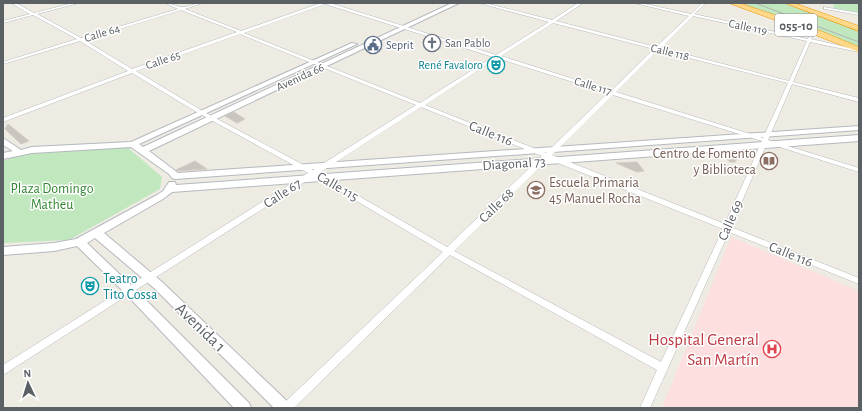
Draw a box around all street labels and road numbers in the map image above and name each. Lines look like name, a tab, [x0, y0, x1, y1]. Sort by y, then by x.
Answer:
road number: 055-10	[775, 14, 817, 36]
street label: Calle 119	[728, 17, 769, 37]
street label: Calle 64	[83, 22, 121, 44]
street label: Calle 118	[650, 41, 691, 63]
street label: Calle 65	[144, 48, 182, 72]
street label: Avenida 66	[274, 61, 326, 93]
street label: Calle 117	[573, 75, 613, 97]
street label: Calle 116	[467, 119, 514, 149]
street label: Diagonal 73	[482, 155, 546, 173]
street label: Calle 115	[315, 170, 361, 204]
street label: Calle 67	[261, 176, 304, 211]
street label: Calle 68	[476, 186, 517, 226]
street label: Calle 69	[716, 198, 746, 243]
street label: Calle 116	[767, 240, 814, 270]
street label: Avenida 1	[172, 300, 229, 355]

